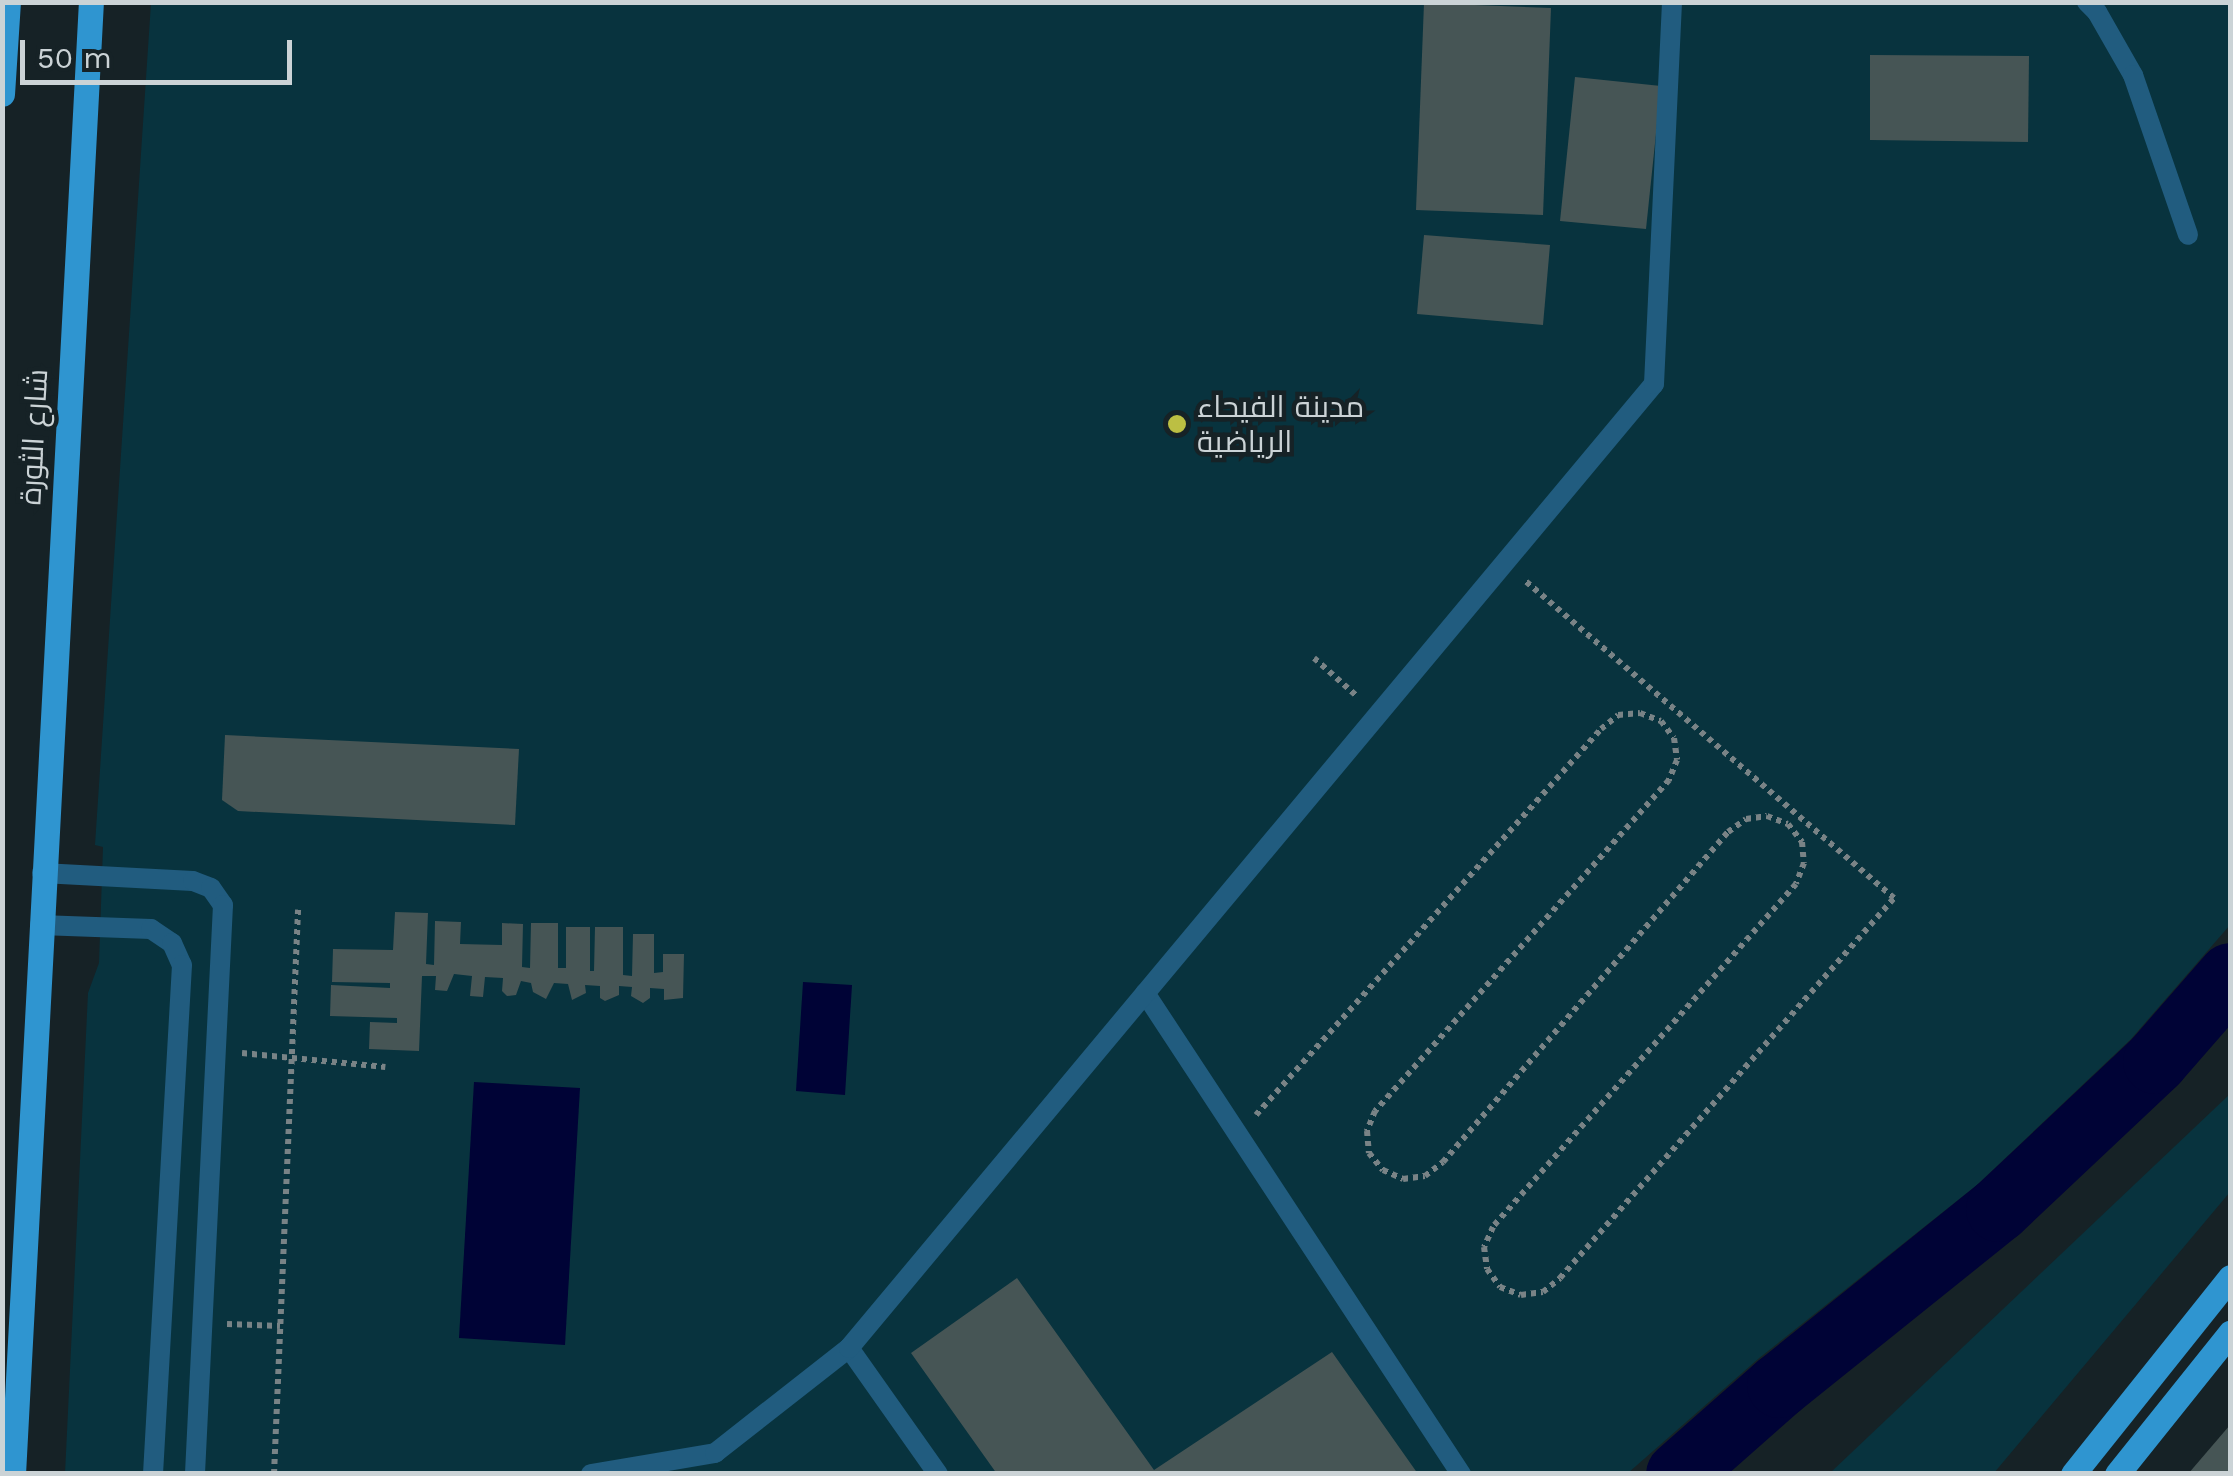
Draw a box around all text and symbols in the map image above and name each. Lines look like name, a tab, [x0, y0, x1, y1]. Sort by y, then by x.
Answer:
scale bar	[25, 20, 298, 82]
text: 50 m	[37, 40, 112, 75]
street label: شارع الثورة	[12, 368, 56, 506]
place label: مدينة الفيحاء الرياضية	[1197, 389, 1364, 460]
marker: مدينة الفيحاء الرياضية	[1166, 413, 1188, 435]

